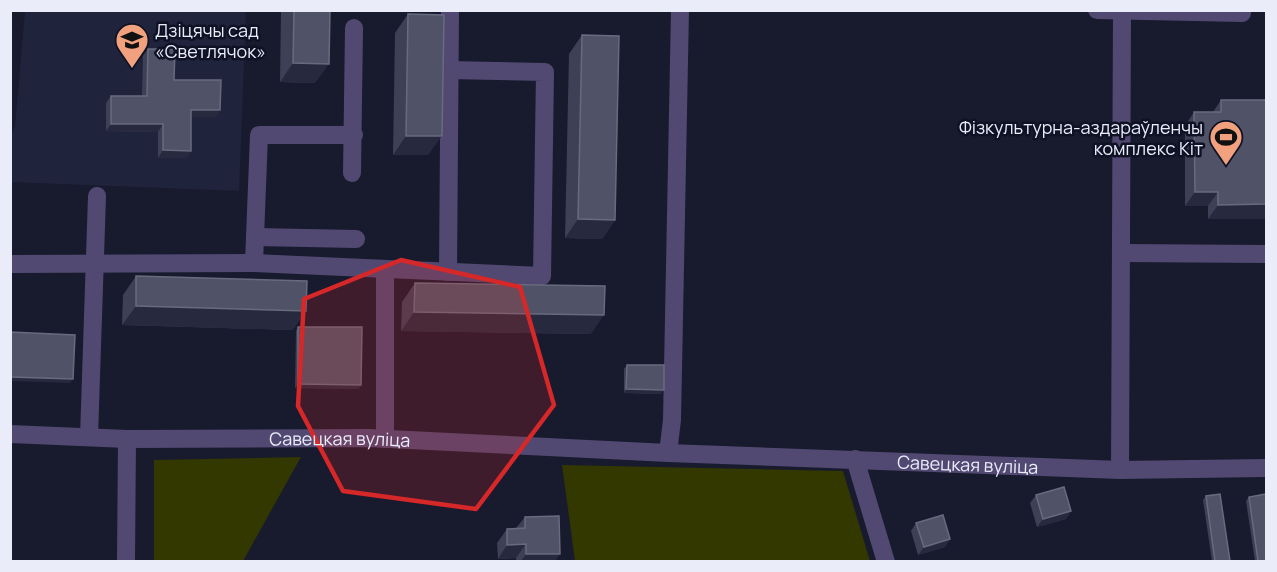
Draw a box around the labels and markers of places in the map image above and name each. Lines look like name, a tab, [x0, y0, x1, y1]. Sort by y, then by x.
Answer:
place label: Дзіцячы сад «Светлячок»	[155, 18, 266, 63]
school or university icon: Дзіцячы сад «Светлячок»	[114, 22, 150, 69]
place label: Фізкультурна-аздараўленчы комплекс Кіт	[959, 115, 1203, 160]
sports icon: Фізкультурна-аздараўленчы комплекс Кіт	[1208, 119, 1244, 166]

